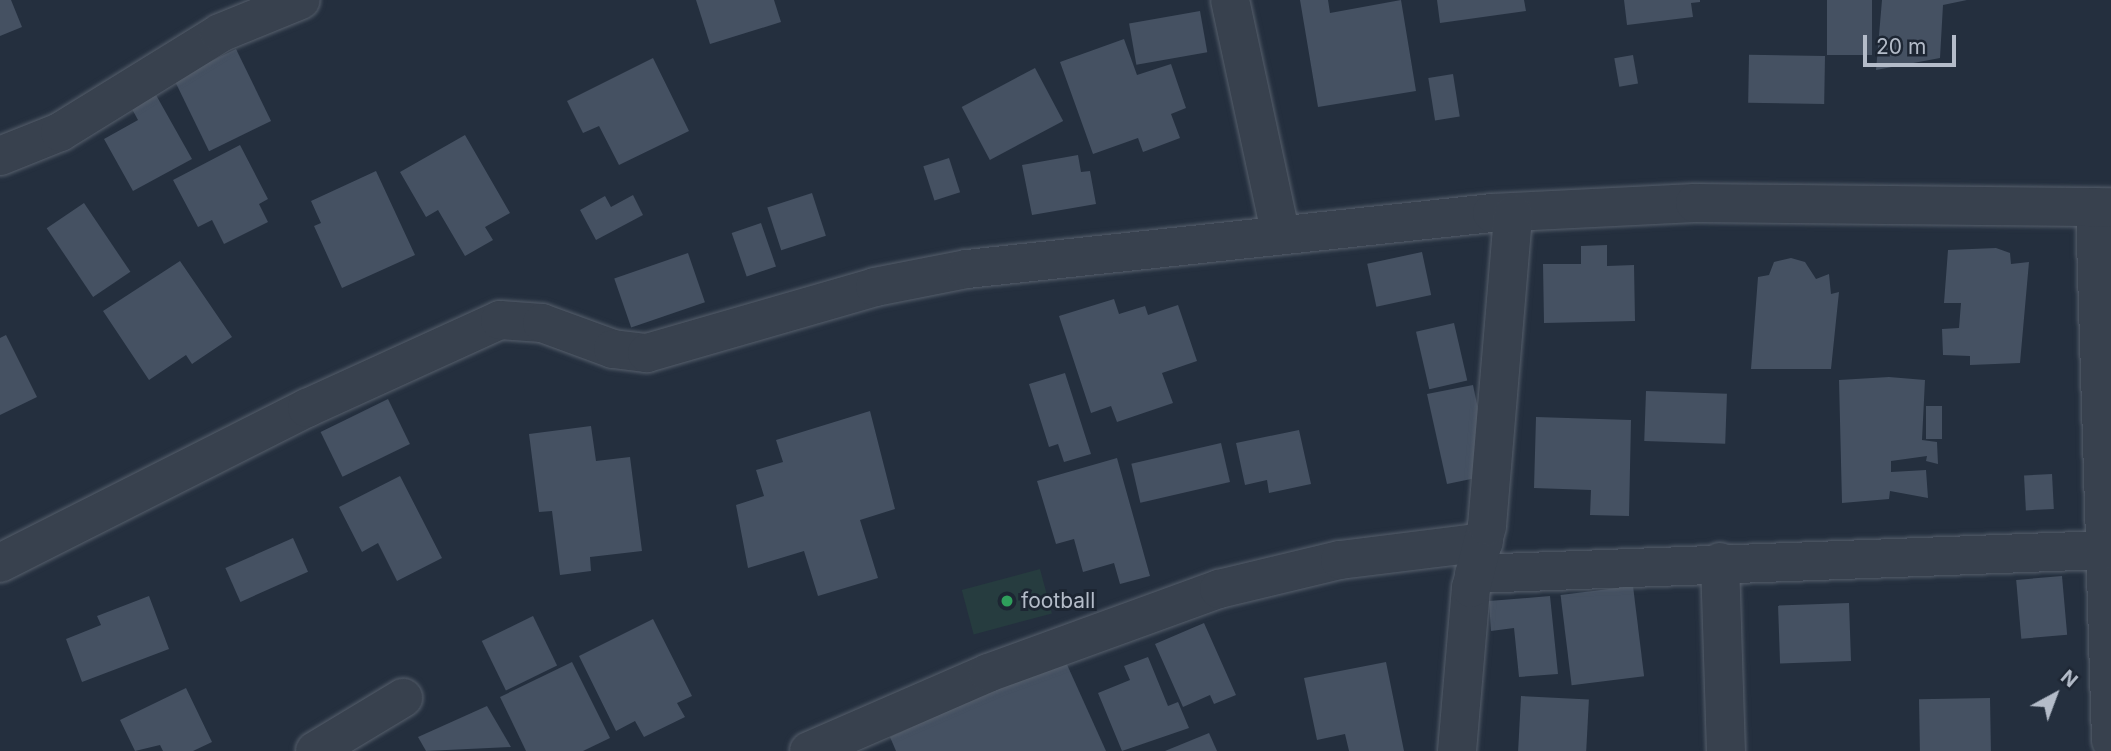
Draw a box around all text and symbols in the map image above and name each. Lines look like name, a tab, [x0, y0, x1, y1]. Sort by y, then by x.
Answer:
scale bar	[1866, 21, 1959, 65]
text: 20 m	[1876, 34, 1926, 59]
place label: football	[1021, 588, 1095, 614]
marker: football	[999, 593, 1015, 609]
north arrow	[2020, 660, 2090, 730]
text: N	[2056, 665, 2082, 692]

